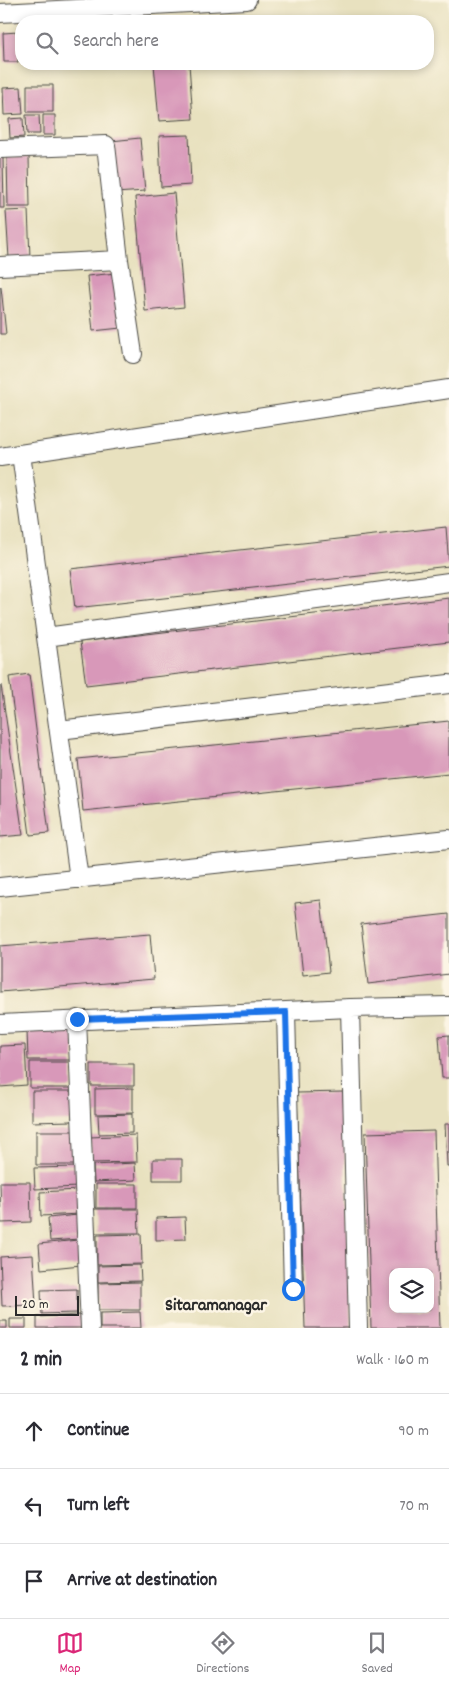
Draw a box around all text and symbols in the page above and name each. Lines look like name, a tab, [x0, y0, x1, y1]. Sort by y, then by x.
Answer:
search box	[15, 15, 434, 70]
icon: search	[33, 29, 61, 57]
text: Search here	[73, 29, 159, 56]
route end	[66, 1008, 89, 1031]
map controls	[389, 1268, 434, 1313]
button: layers	[389, 1268, 434, 1313]
route start	[282, 1278, 305, 1301]
scale bar	[15, 1293, 79, 1316]
district label: Sitaramanagar	[165, 1294, 267, 1319]
text: 20 m	[22, 1295, 49, 1315]
text: 2 min	[20, 1346, 62, 1376]
text: Walk · 160 m	[356, 1349, 429, 1372]
icon: ahead	[20, 1417, 48, 1445]
text: Continue	[67, 1418, 129, 1445]
text: 90 m	[398, 1420, 429, 1443]
icon: left	[20, 1492, 48, 1520]
text: Turn left	[67, 1493, 130, 1520]
text: 70 m	[399, 1495, 429, 1518]
icon: arrive	[20, 1567, 48, 1595]
text: Arrive at destination	[67, 1568, 217, 1595]
tab: Map	[56, 1629, 84, 1679]
tab: Directions	[196, 1629, 249, 1679]
tab: Saved	[362, 1629, 393, 1679]

